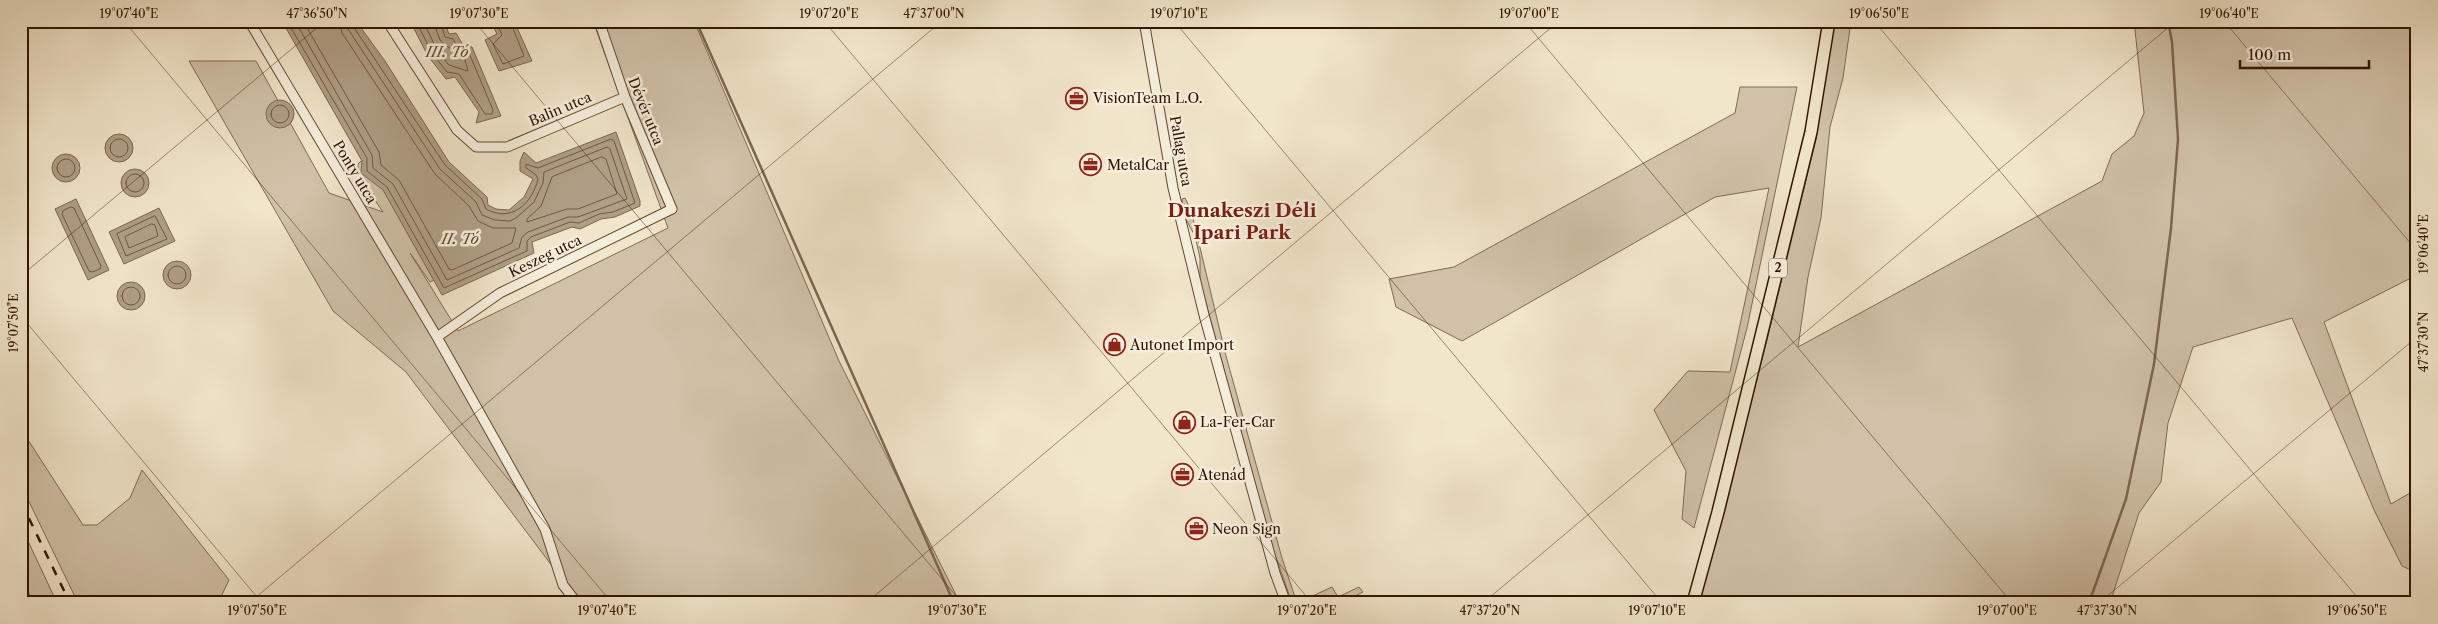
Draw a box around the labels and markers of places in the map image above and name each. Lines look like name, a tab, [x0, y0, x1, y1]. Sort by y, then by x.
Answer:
office icon: VisionTeam L.O.	[1065, 86, 1089, 110]
place label: VisionTeam L.O.	[1092, 89, 1202, 107]
office icon: MetalCar	[1079, 153, 1103, 177]
place label: MetalCar	[1107, 156, 1169, 174]
shop icon: Autonet Import	[1102, 333, 1126, 357]
place label: Autonet Import	[1129, 336, 1234, 354]
shop icon: La-Fer-Car	[1172, 410, 1196, 434]
place label: La-Fer-Car	[1200, 413, 1275, 431]
office icon: Atenád	[1170, 463, 1194, 487]
place label: Atenád	[1197, 466, 1246, 484]
office icon: Neon Sign	[1184, 517, 1208, 541]
place label: Neon Sign	[1212, 520, 1281, 538]

